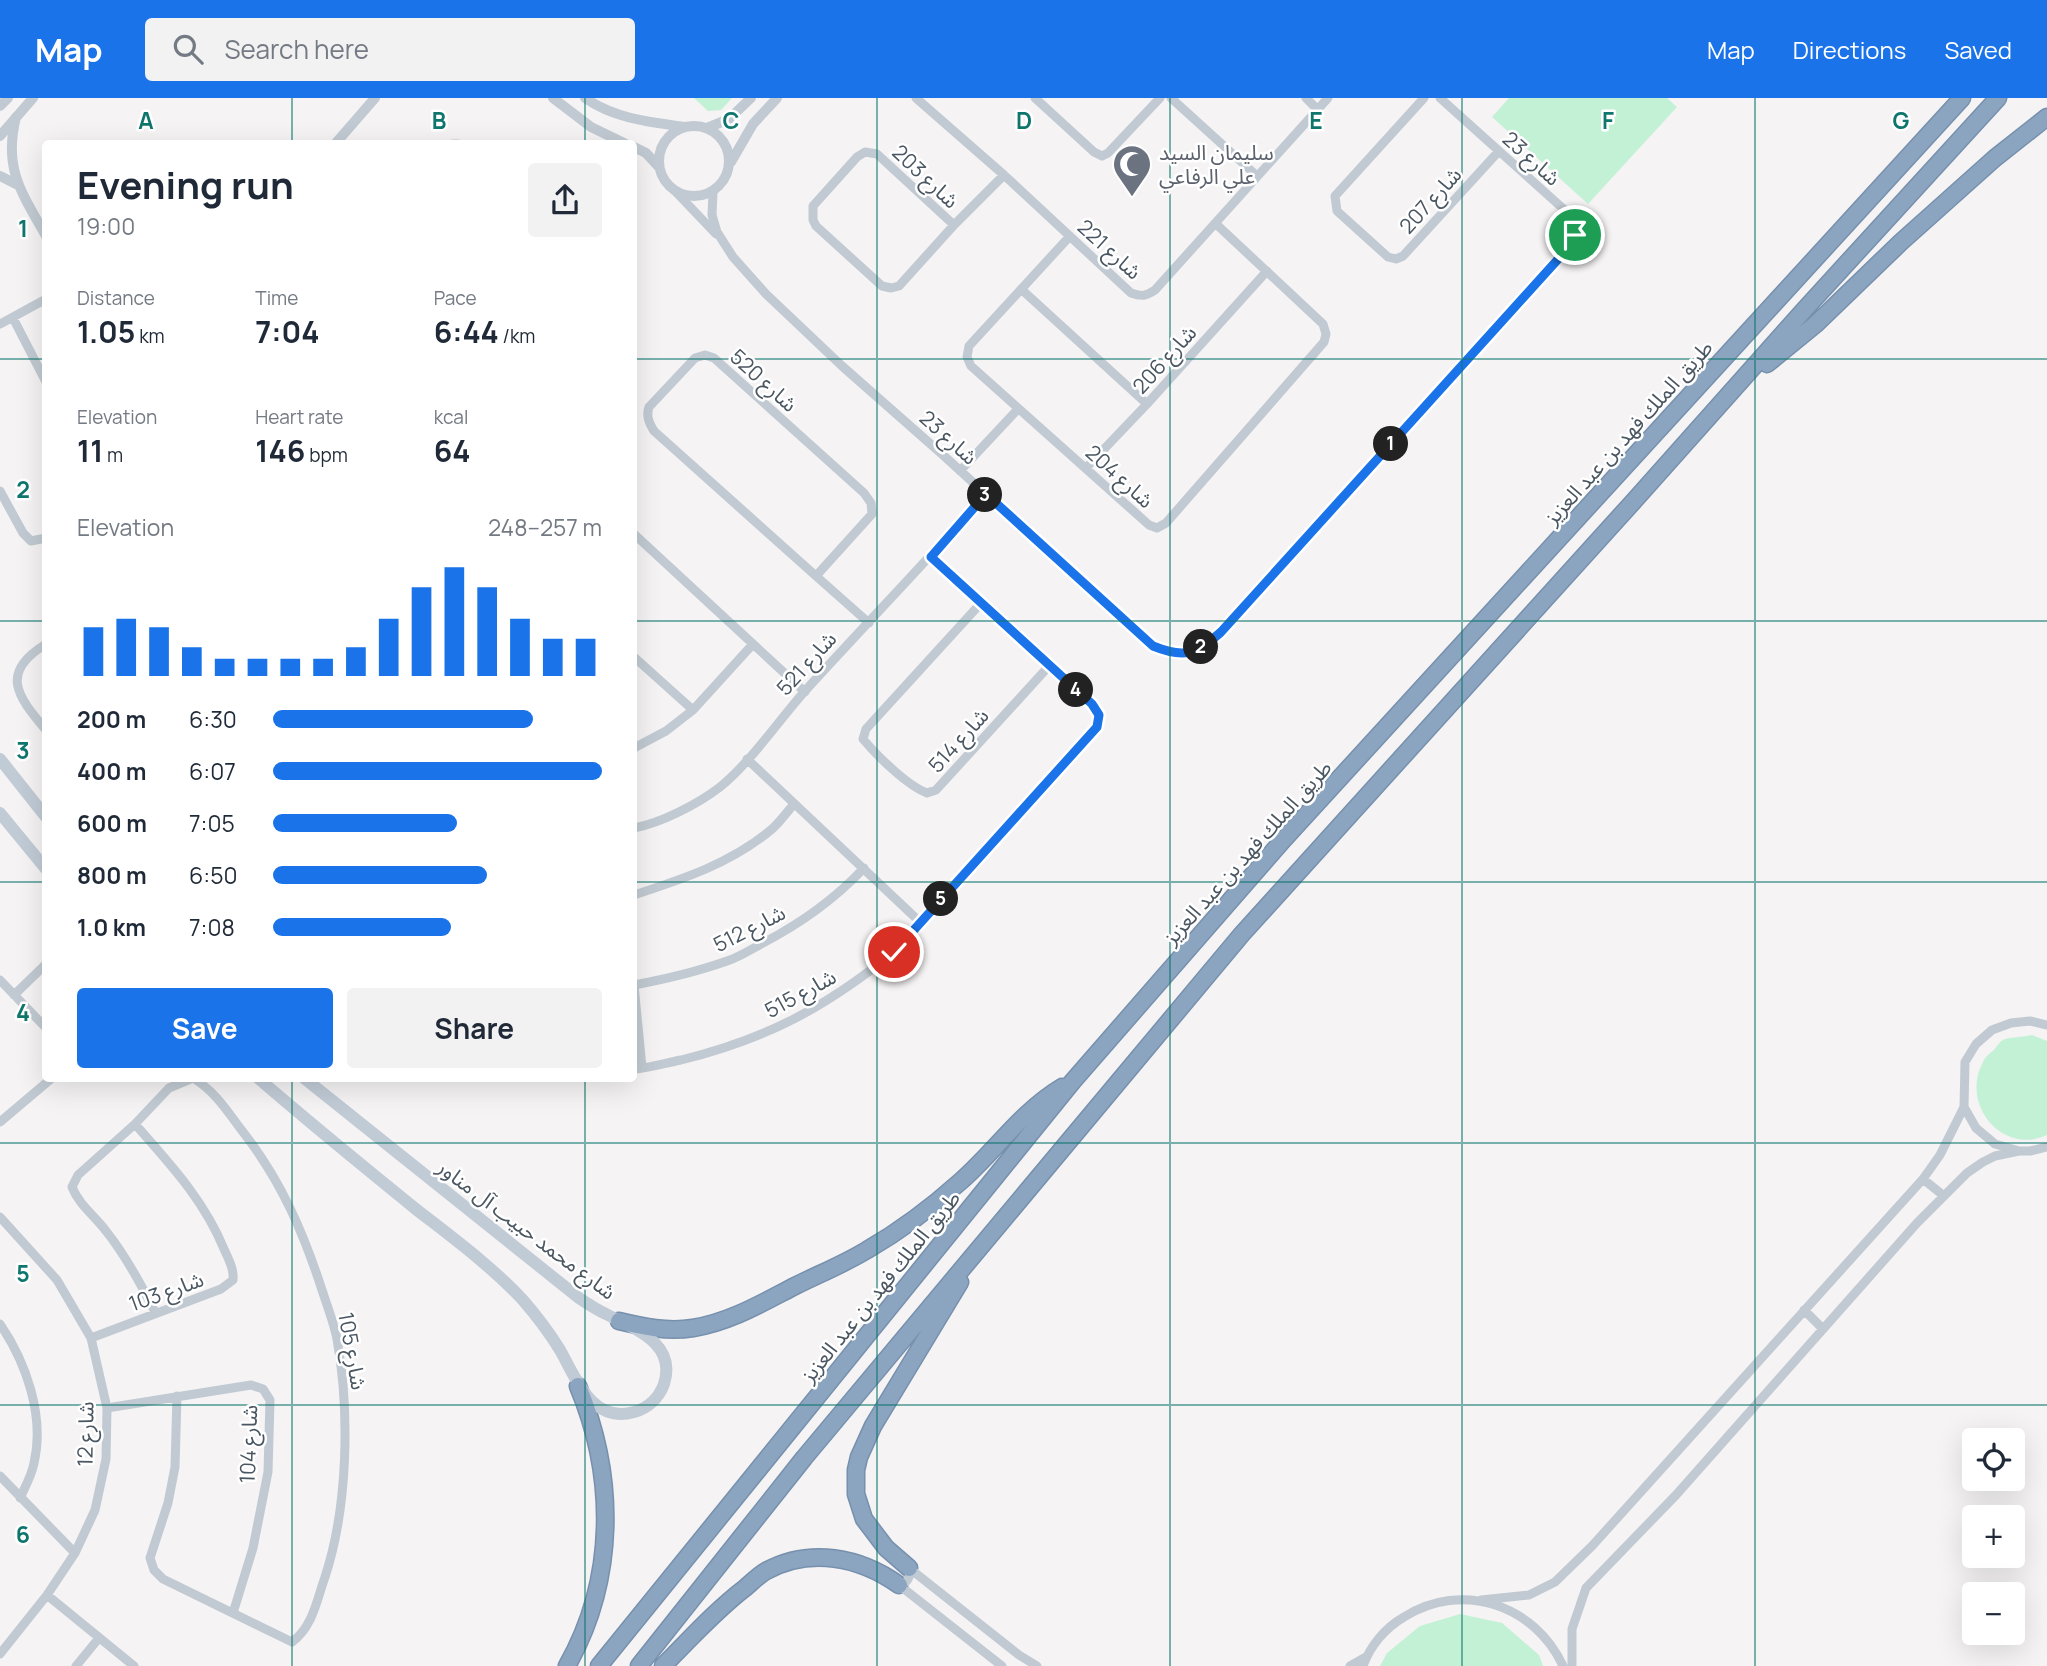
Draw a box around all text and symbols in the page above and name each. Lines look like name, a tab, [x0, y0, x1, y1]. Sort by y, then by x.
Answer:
search box	[145, 18, 635, 81]
text: Map	[35, 27, 103, 72]
icon: search	[169, 30, 207, 68]
text: Search here	[225, 31, 369, 67]
text: Map	[1707, 33, 1755, 66]
text: Directions	[1793, 33, 1906, 66]
text: Saved	[1944, 33, 2012, 66]
text: A	[138, 104, 154, 136]
text: B	[432, 104, 446, 136]
text: C	[723, 104, 740, 136]
text: D	[1016, 104, 1032, 136]
text: E	[1309, 104, 1323, 136]
text: F	[1602, 104, 1614, 136]
text: G	[1893, 104, 1910, 136]
street label: شارع 23	[1496, 125, 1567, 193]
street label: شارع 203	[885, 138, 965, 216]
place label: سليمان السيد علي الرفاعي	[1159, 138, 1274, 193]
mosque icon: سليمان السيد علي الرفاعي	[1111, 143, 1153, 198]
text: Evening run	[77, 158, 294, 210]
street label: شارع 207	[1393, 161, 1469, 241]
button: share	[528, 163, 602, 237]
pin	[1545, 205, 1605, 265]
text: 19:00	[77, 210, 135, 242]
text: 1	[18, 212, 28, 244]
street label: شارع 221	[1071, 213, 1148, 287]
icon: arrive	[1556, 216, 1594, 254]
text: Distance	[77, 285, 155, 311]
text: Time	[255, 285, 298, 311]
text: Pace	[434, 285, 477, 311]
text: 1.05	[77, 311, 135, 352]
text: 7:04	[255, 311, 320, 352]
text: 6:44	[434, 311, 499, 352]
street label: شارع 206	[1126, 319, 1204, 401]
text: km	[135, 323, 165, 349]
text: /km	[499, 323, 535, 349]
street label: طريق الملك فهد بن عبد العزيز	[1537, 334, 1718, 531]
street label: شارع 520	[723, 342, 804, 419]
text: Elevation	[77, 404, 157, 430]
text: Heart rate	[255, 404, 343, 430]
text: kcal	[434, 404, 468, 430]
street label: شارع 23	[913, 404, 984, 472]
pin: 1	[1374, 426, 1408, 462]
text: 11	[77, 430, 103, 471]
text: 146	[255, 430, 305, 471]
text: 64	[434, 430, 471, 471]
text: 1	[1386, 430, 1395, 456]
street label: شارع 204	[1079, 438, 1160, 515]
text: m	[103, 442, 123, 468]
text: bpm	[305, 442, 348, 468]
text: 2	[16, 473, 30, 505]
pin: 3	[968, 478, 1002, 512]
text: 3	[979, 481, 990, 507]
text: Elevation	[77, 511, 174, 543]
text: 248–257 m	[488, 511, 602, 543]
street label: شارع 521	[770, 625, 844, 702]
pin: 2	[1184, 630, 1218, 664]
text: 2	[1195, 633, 1206, 659]
pin: 4	[1058, 672, 1094, 708]
text: 4	[1070, 676, 1081, 702]
street label: شارع 514	[922, 702, 996, 780]
text: 200 m	[77, 703, 146, 735]
text: 6:30	[189, 703, 237, 735]
text: 3	[16, 734, 30, 766]
street label: طريق الملك فهد بن عبد العزيز	[1156, 754, 1337, 951]
text: 400 m	[77, 755, 147, 787]
text: 6:07	[189, 755, 236, 787]
text: 600 m	[77, 807, 147, 839]
text: 7:05	[189, 807, 235, 839]
text: 800 m	[77, 859, 147, 891]
text: 6:50	[189, 859, 237, 891]
pin: 5	[923, 882, 958, 916]
text: 5	[935, 885, 946, 911]
street label: شارع 512	[708, 898, 791, 960]
text: 1.0 km	[77, 911, 146, 943]
text: 7:08	[189, 911, 235, 943]
pin	[864, 922, 924, 982]
icon: check	[875, 933, 913, 971]
street label: شارع 515	[759, 962, 842, 1026]
button: Save	[77, 988, 333, 1068]
button: Share	[347, 988, 602, 1068]
text: 4	[16, 996, 30, 1028]
street label: شارع محمد حبيب آل مناور	[430, 1152, 622, 1307]
street label: طريق الملك فهد بن عبد العزيز	[793, 1184, 966, 1389]
text: 5	[16, 1257, 30, 1289]
street label: شارع 103	[125, 1265, 208, 1319]
street label: شارع 105	[330, 1310, 374, 1392]
street label: شارع 12	[70, 1401, 102, 1467]
street label: شارع 104	[233, 1404, 265, 1484]
map controls	[1962, 1428, 2025, 1645]
button: locate	[1962, 1428, 2025, 1491]
button: +	[1962, 1505, 2025, 1568]
text: 6	[16, 1518, 30, 1550]
button: −	[1962, 1582, 2025, 1645]

